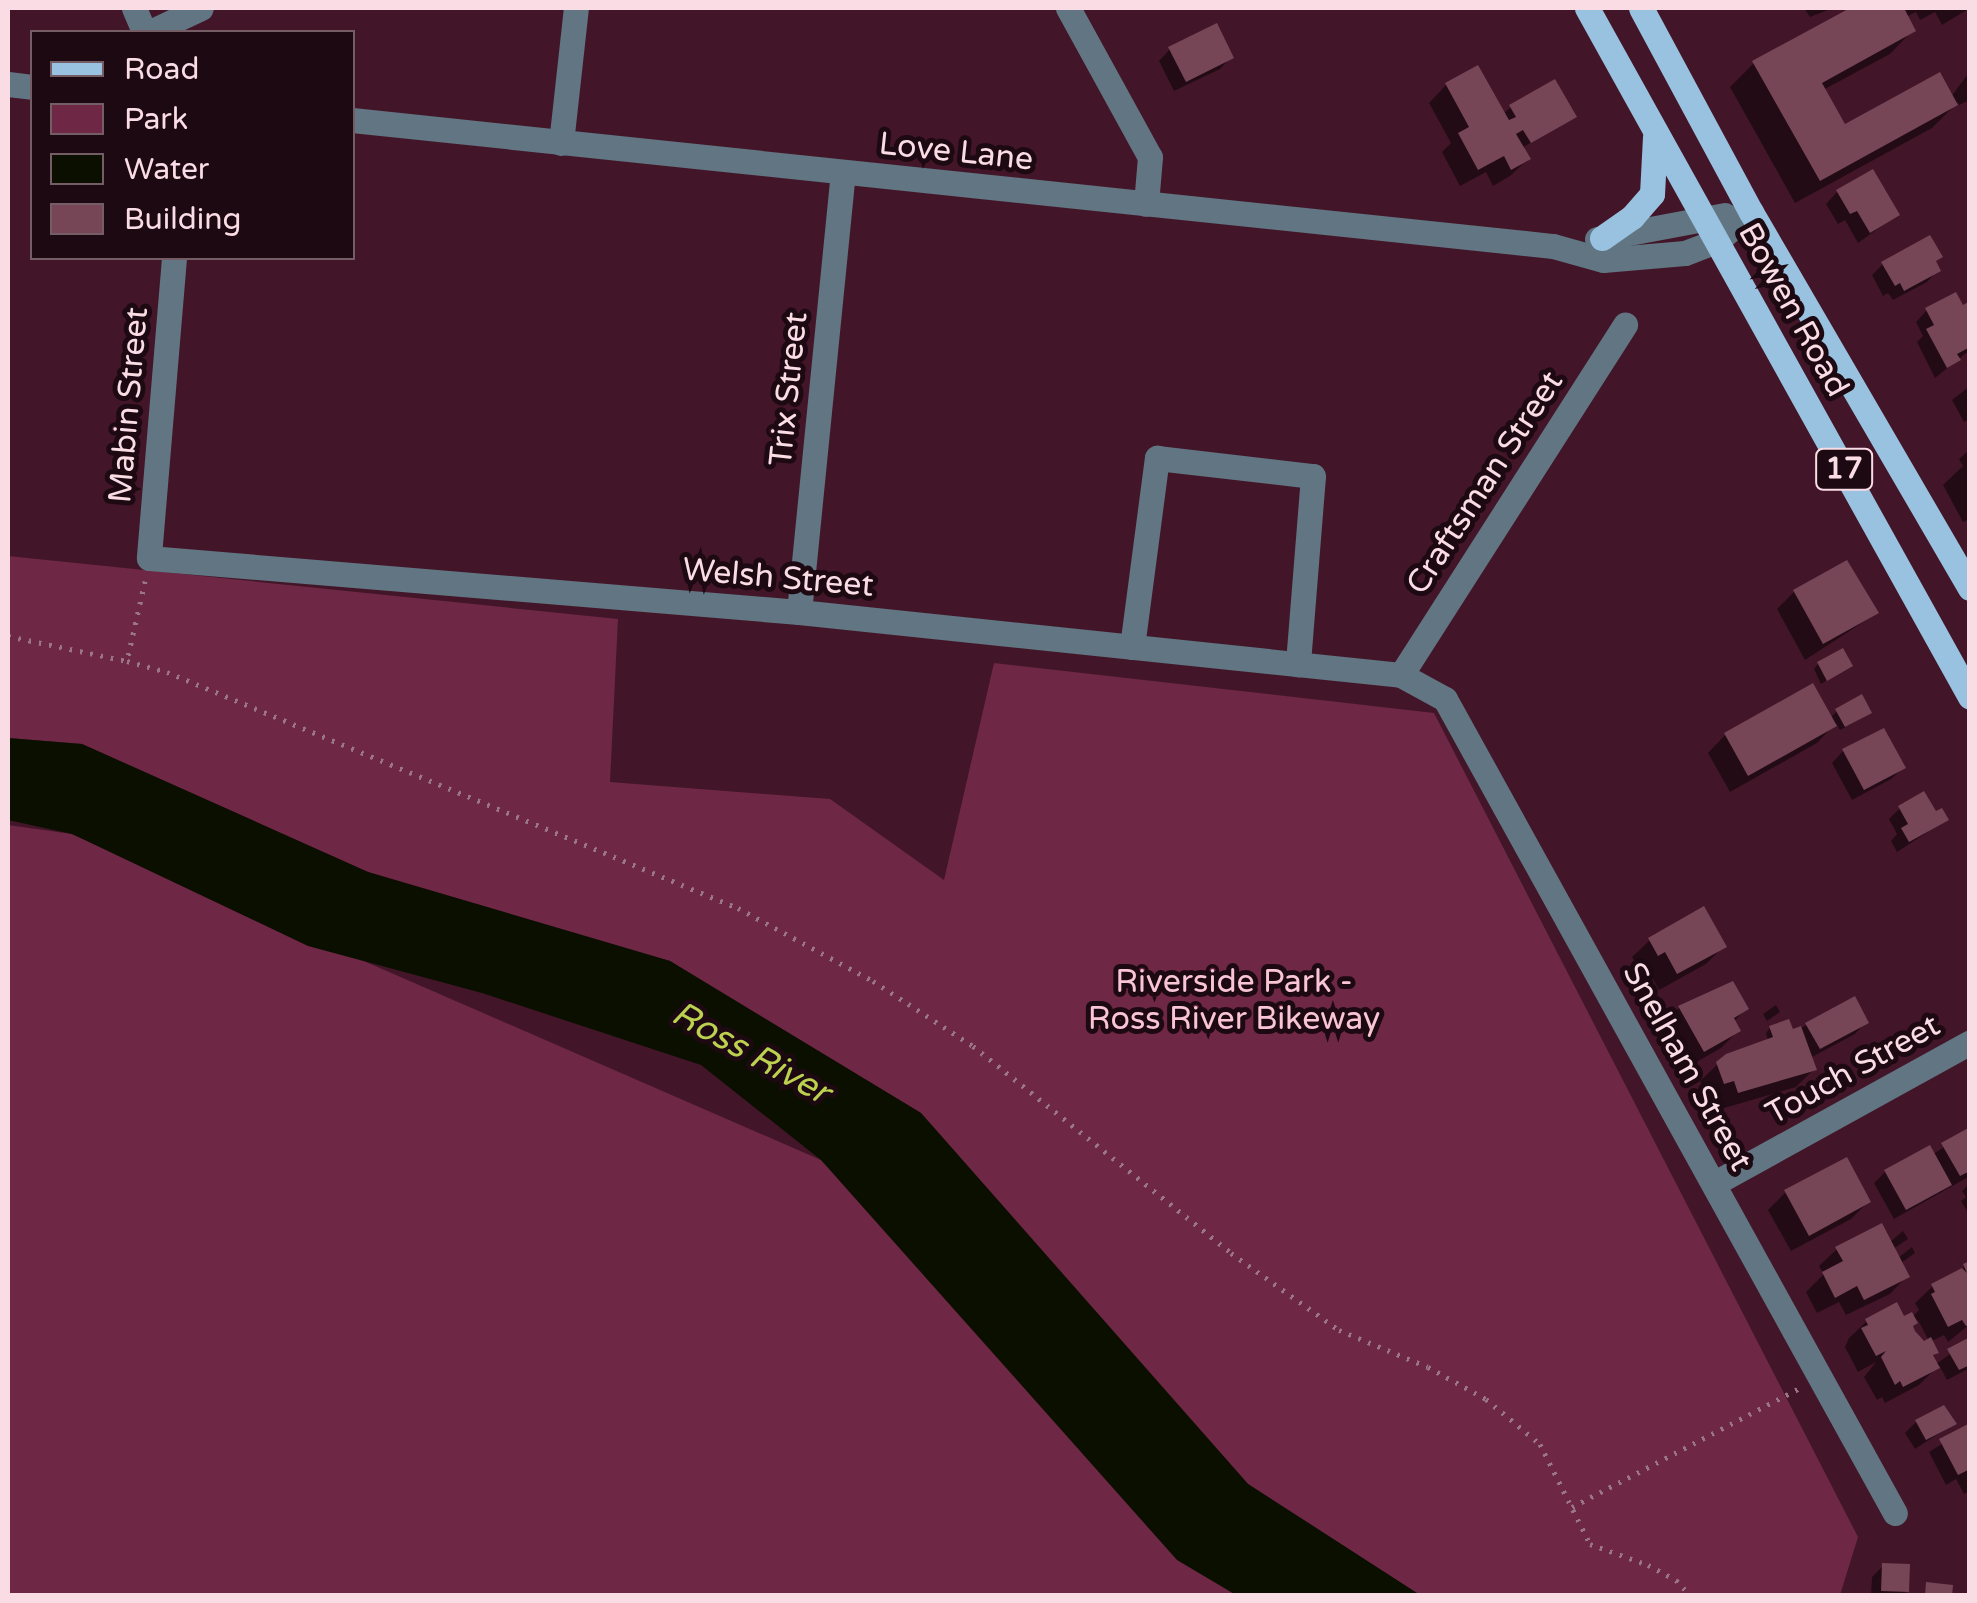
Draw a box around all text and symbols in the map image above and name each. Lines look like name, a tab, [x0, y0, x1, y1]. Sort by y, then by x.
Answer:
legend	[30, 30, 355, 260]
text: Road	[124, 51, 199, 88]
text: Park	[124, 101, 188, 138]
street label: Love Lane	[877, 125, 1035, 179]
text: Water	[124, 151, 209, 188]
text: Building	[124, 201, 241, 238]
street label: Bowen Road	[1729, 216, 1857, 404]
street label: Mabin Street	[101, 306, 157, 504]
street label: Trix Street	[762, 310, 816, 468]
street label: Craftsman Street	[1399, 364, 1571, 602]
road number: 17	[1814, 444, 1874, 494]
street label: Welsh Street	[681, 551, 875, 605]
street label: Snelham Street	[1614, 956, 1760, 1178]
park label: Riverside Park - Ross River Bikeway	[1088, 964, 1380, 1039]
water label: Ross River	[665, 992, 837, 1114]
street label: Touch Street	[1759, 1006, 1947, 1134]

